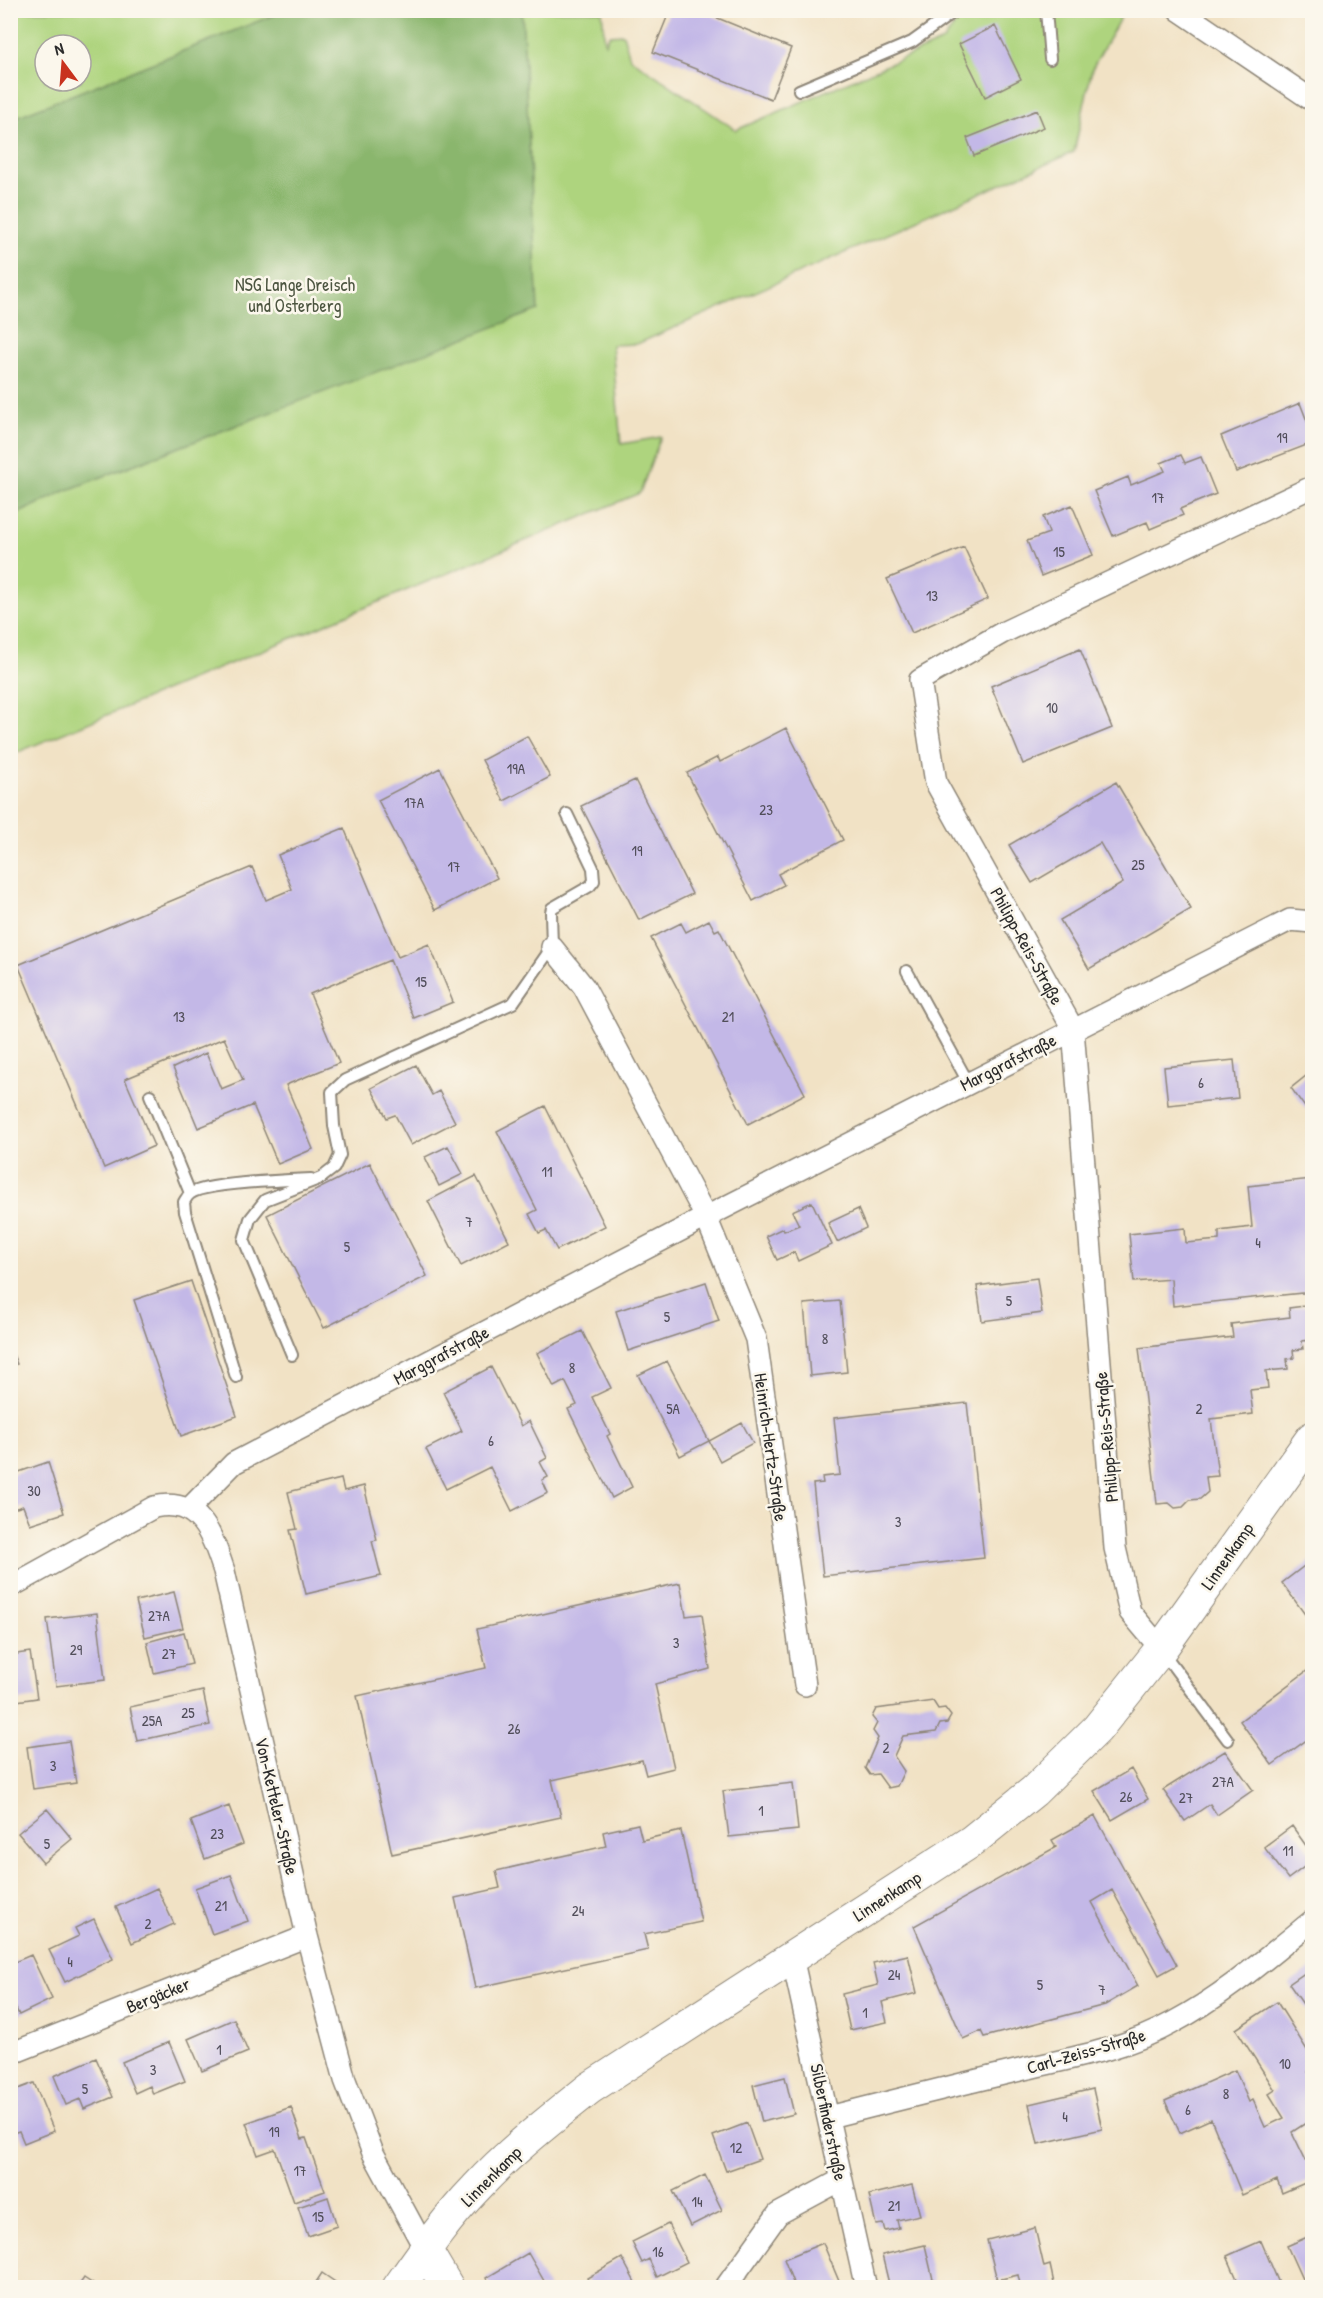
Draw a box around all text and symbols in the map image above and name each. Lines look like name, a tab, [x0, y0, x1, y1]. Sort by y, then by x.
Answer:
north arrow	[33, 33, 93, 93]
text: N	[52, 37, 66, 60]
park label: NSG Lange Dreisch und Osterberg	[235, 272, 355, 318]
house number: 19	[1277, 427, 1288, 448]
house number: 17	[1152, 487, 1164, 508]
house number: 15	[1053, 541, 1066, 562]
house number: 13	[926, 585, 938, 606]
house number: 10	[1046, 697, 1058, 718]
house number: 19A	[507, 758, 526, 779]
house number: 17A	[404, 792, 425, 813]
house number: 23	[759, 799, 773, 820]
house number: 19	[632, 840, 643, 861]
house number: 25	[1131, 854, 1145, 875]
house number: 17	[448, 856, 460, 877]
street label: Philipp-Reis-Straße	[984, 883, 1070, 1009]
house number: 15	[415, 971, 428, 992]
house number: 13	[173, 1006, 185, 1027]
house number: 21	[722, 1006, 734, 1027]
street label: Marggrafstraße	[956, 1027, 1060, 1097]
house number: 6	[1198, 1072, 1204, 1093]
house number: 11	[542, 1161, 552, 1182]
house number: 7	[465, 1211, 473, 1232]
house number: 4	[1255, 1232, 1261, 1253]
house number: 5	[344, 1236, 351, 1257]
house number: 5	[1006, 1290, 1013, 1311]
house number: 5	[664, 1306, 671, 1327]
street label: Marggrafstraße	[389, 1319, 493, 1391]
house number: 8	[822, 1328, 828, 1349]
house number: 8	[569, 1357, 575, 1378]
street label: Heinrich-Hertz-Straße	[748, 1371, 794, 1523]
street label: Philipp-Reis-Straße	[1088, 1371, 1124, 1503]
house number: 5A	[666, 1398, 681, 1419]
house number: 2	[1195, 1398, 1203, 1419]
house number: 6	[488, 1430, 494, 1451]
house number: 30	[27, 1480, 41, 1501]
house number: 3	[895, 1511, 902, 1532]
street label: Linnenkamp	[1195, 1517, 1259, 1595]
house number: 27A	[148, 1605, 171, 1626]
house number: 3	[673, 1632, 680, 1653]
house number: 29	[70, 1639, 83, 1660]
house number: 27	[162, 1643, 176, 1664]
house number: 25	[181, 1702, 195, 1723]
house number: 25A	[142, 1710, 163, 1731]
house number: 26	[507, 1718, 521, 1739]
street label: Von-Ketteler-Straße	[249, 1735, 305, 1877]
house number: 2	[882, 1737, 890, 1758]
house number: 3	[50, 1755, 57, 1776]
house number: 27A	[1212, 1771, 1235, 1792]
house number: 26	[1119, 1786, 1133, 1807]
house number: 27	[1179, 1787, 1193, 1808]
house number: 1	[758, 1800, 764, 1821]
house number: 23	[210, 1823, 224, 1844]
house number: 5	[44, 1833, 51, 1854]
house number: 11	[1283, 1840, 1293, 1861]
street label: Linnenkamp	[848, 1864, 926, 1927]
house number: 21	[215, 1895, 227, 1916]
house number: 24	[572, 1900, 585, 1921]
house number: 2	[144, 1913, 152, 1934]
house number: 4	[67, 1951, 73, 1972]
house number: 24	[888, 1964, 901, 1985]
street label: Bergäcker	[122, 1971, 194, 2019]
house number: 5	[1037, 1974, 1044, 1995]
house number: 7	[1098, 1979, 1106, 2000]
house number: 1	[862, 2002, 868, 2023]
street label: Carl-Zeiss-Straße	[1024, 2022, 1148, 2080]
house number: 1	[216, 2039, 222, 2060]
house number: 10	[1279, 2053, 1291, 2074]
house number: 3	[150, 2059, 157, 2080]
street label: Silberfinderstraße	[804, 2061, 854, 2183]
house number: 5	[82, 2078, 89, 2099]
house number: 8	[1223, 2083, 1229, 2104]
house number: 6	[1185, 2099, 1191, 2120]
house number: 4	[1062, 2106, 1068, 2127]
house number: 19	[269, 2121, 280, 2142]
house number: 12	[730, 2137, 742, 2158]
street label: Linnenkamp	[455, 2140, 527, 2212]
house number: 17	[294, 2160, 306, 2181]
house number: 14	[691, 2191, 703, 2212]
house number: 21	[888, 2195, 900, 2216]
house number: 15	[312, 2206, 325, 2227]
house number: 16	[652, 2241, 664, 2262]

